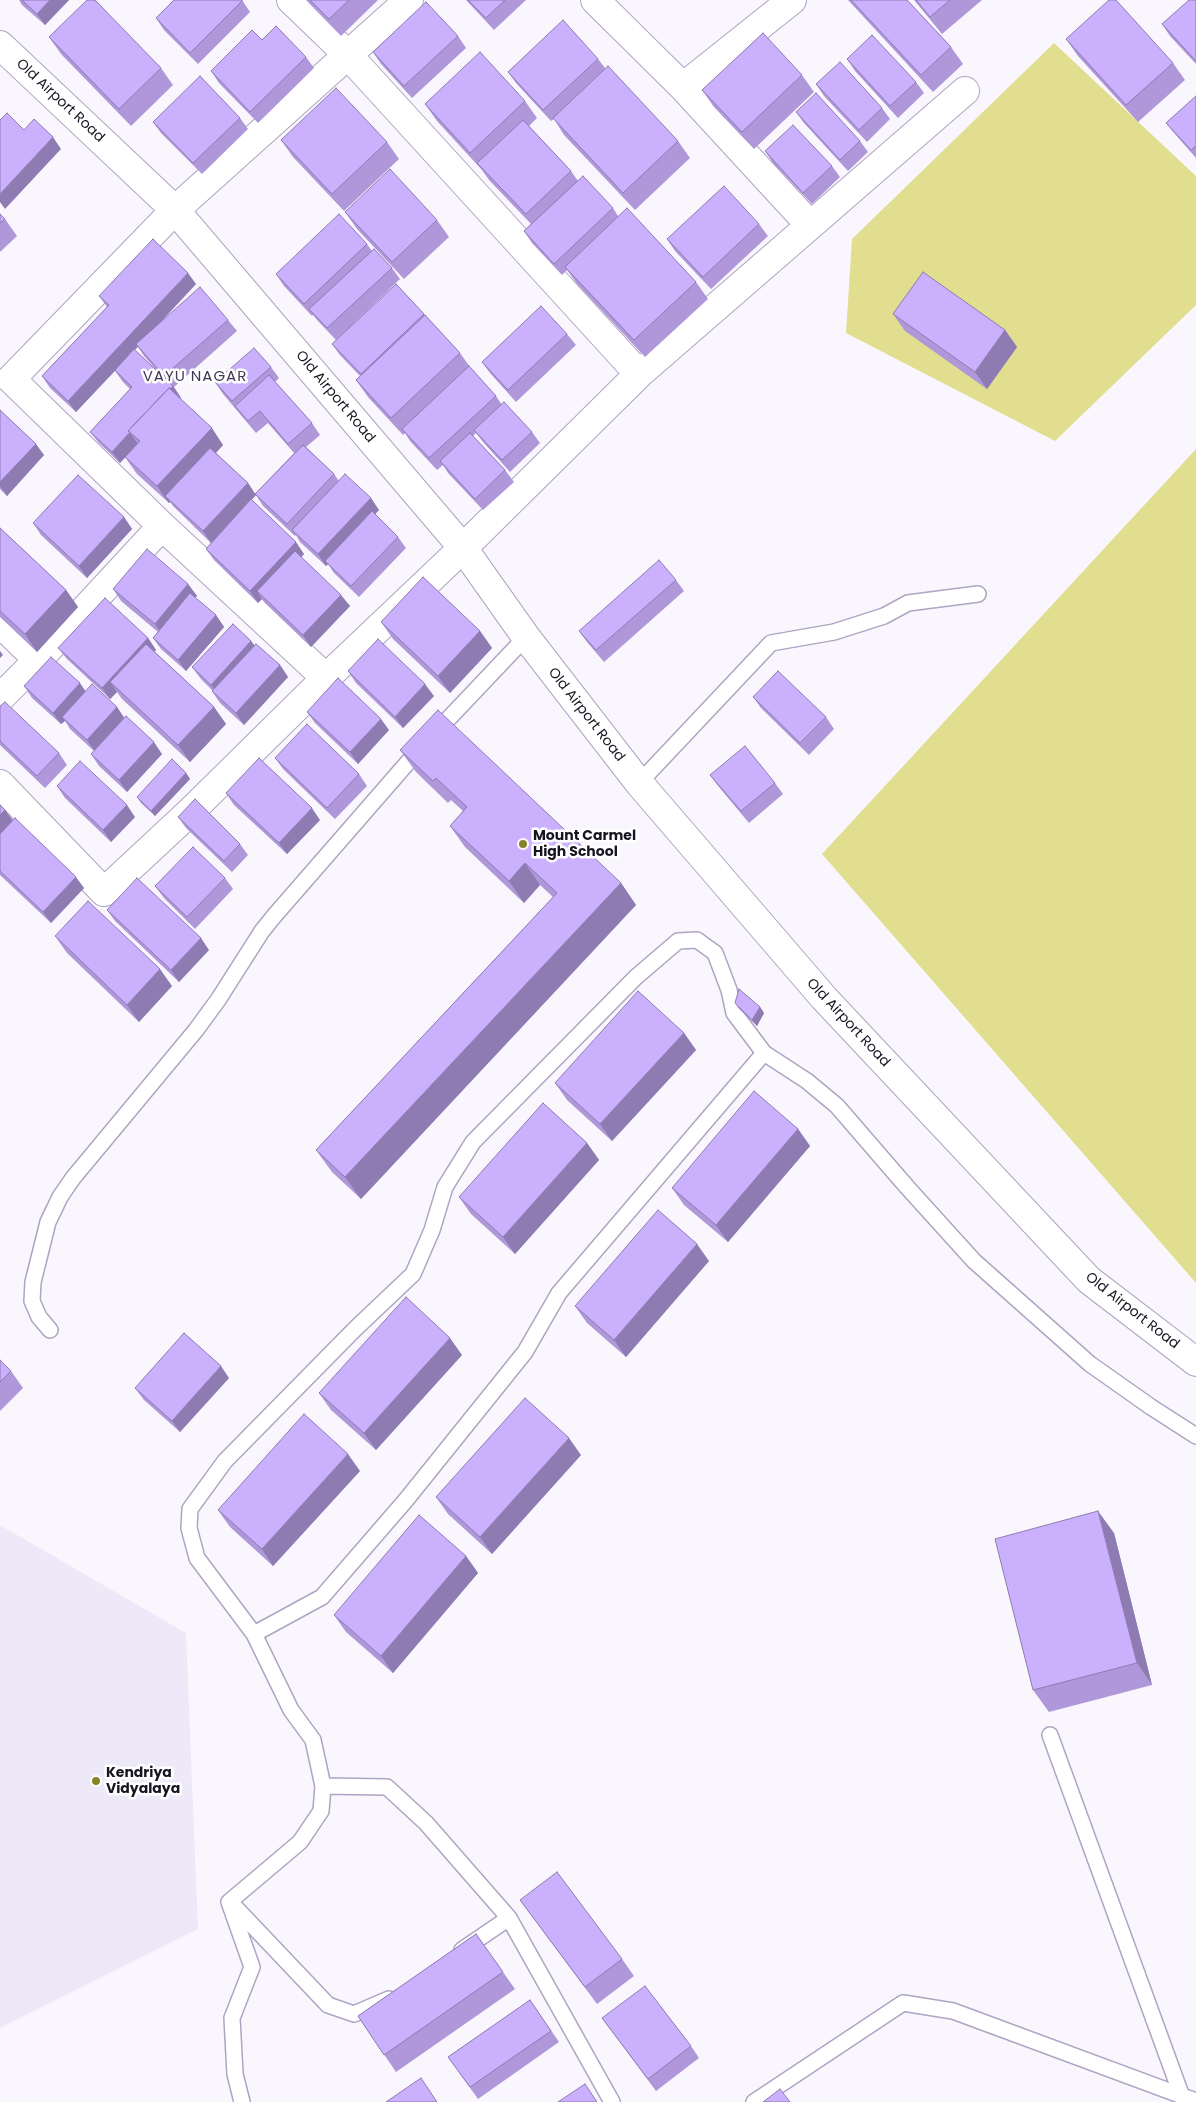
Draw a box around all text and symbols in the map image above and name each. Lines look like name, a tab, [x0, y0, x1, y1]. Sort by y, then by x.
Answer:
street label: Old Airport Road	[12, 56, 108, 146]
street label: Old Airport Road	[292, 348, 378, 446]
district label: VAYU NAGAR	[141, 368, 249, 386]
street label: Old Airport Road	[544, 665, 628, 765]
place label: Mount Carmel High School	[533, 828, 636, 860]
marker: Mount Carmel High School	[517, 838, 529, 850]
street label: Old Airport Road	[803, 975, 893, 1071]
street label: Old Airport Road	[1082, 1269, 1182, 1353]
place label: Kendriya Vidyalaya	[106, 1765, 180, 1798]
marker: Kendriya Vidyalaya	[90, 1775, 102, 1787]

